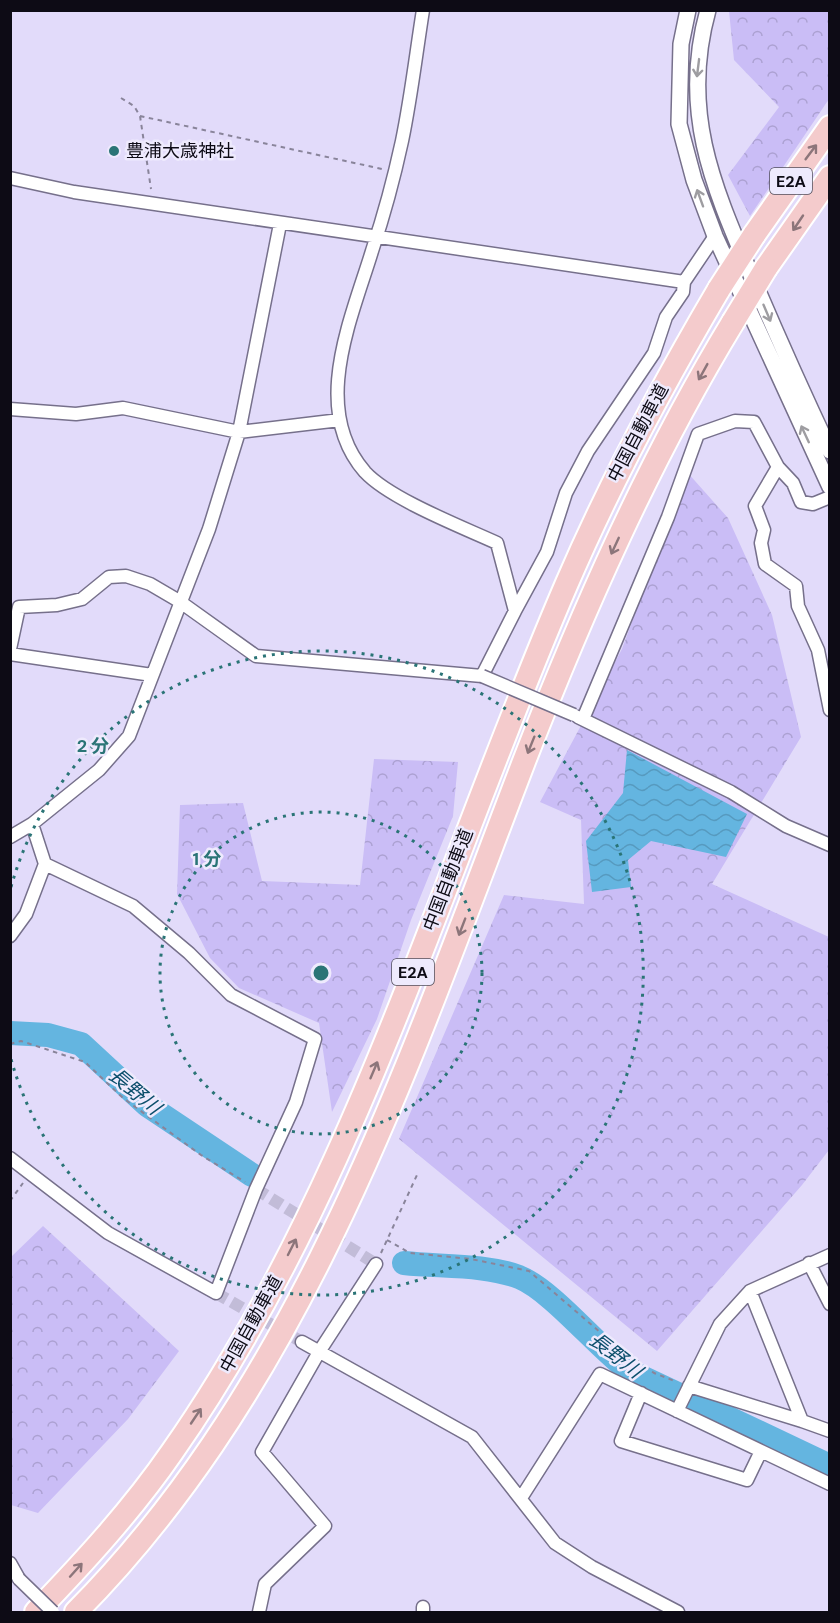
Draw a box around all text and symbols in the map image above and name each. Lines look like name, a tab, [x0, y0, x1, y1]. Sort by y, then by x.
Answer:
one-way arrow	[693, 58, 704, 77]
place label: 豊浦大歳神社	[126, 139, 234, 163]
marker: 豊浦大歳神社	[107, 144, 121, 158]
one-way arrow	[804, 145, 817, 161]
road number: E2A	[770, 168, 812, 194]
one-way arrow	[694, 189, 705, 208]
one-way arrow	[792, 214, 804, 230]
one-way arrow	[762, 304, 774, 322]
one-way arrow	[697, 363, 709, 380]
street label: 中国自動車道	[602, 380, 674, 486]
one-way arrow	[799, 425, 810, 443]
one-way arrow	[608, 536, 620, 554]
text: 2 分	[77, 734, 109, 758]
one-way arrow	[525, 735, 536, 753]
street label: 中国自動車道	[417, 825, 479, 935]
text: 1 分	[193, 847, 221, 871]
one-way arrow	[456, 917, 467, 936]
road number: E2A	[392, 959, 434, 985]
centre of rings	[311, 963, 331, 983]
one-way arrow	[369, 1061, 380, 1079]
water label: 長野川	[104, 1062, 168, 1122]
one-way arrow	[287, 1239, 298, 1257]
street label: 中国自動車道	[214, 1271, 288, 1377]
water label: 長野川	[584, 1326, 649, 1385]
one-way arrow	[189, 1408, 202, 1425]
one-way arrow	[69, 1563, 83, 1578]

